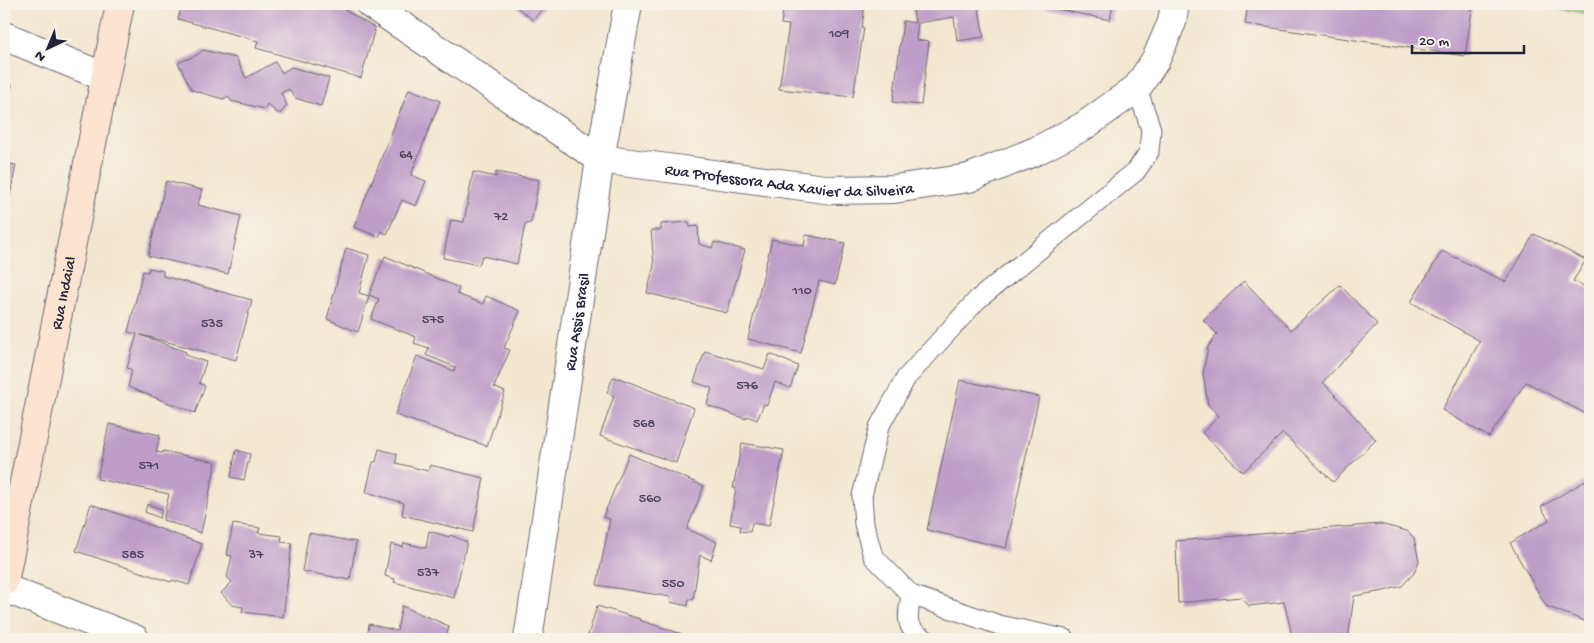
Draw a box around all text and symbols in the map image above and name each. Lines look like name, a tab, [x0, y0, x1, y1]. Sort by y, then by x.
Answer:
north arrow	[22, 22, 72, 72]
scale bar	[1412, 22, 1524, 54]
house number: 109	[828, 26, 849, 43]
text: 20 m	[1419, 33, 1449, 51]
text: N	[32, 46, 50, 65]
house number: 64	[399, 147, 413, 164]
street label: Rua Professora Ada Xavier da Silveira	[663, 162, 916, 203]
house number: 72	[493, 209, 508, 226]
street label: Rua Indaial	[49, 255, 82, 332]
street label: Rua Assis Brasil	[562, 272, 596, 372]
house number: 110	[791, 283, 812, 300]
house number: 575	[422, 312, 444, 329]
house number: 535	[201, 316, 223, 333]
house number: 576	[736, 378, 759, 395]
house number: 568	[633, 416, 655, 433]
house number: 571	[139, 458, 159, 475]
house number: 560	[639, 491, 661, 508]
house number: 585	[122, 547, 144, 564]
house number: 37	[248, 547, 264, 564]
house number: 537	[417, 565, 440, 582]
house number: 550	[662, 576, 684, 593]

